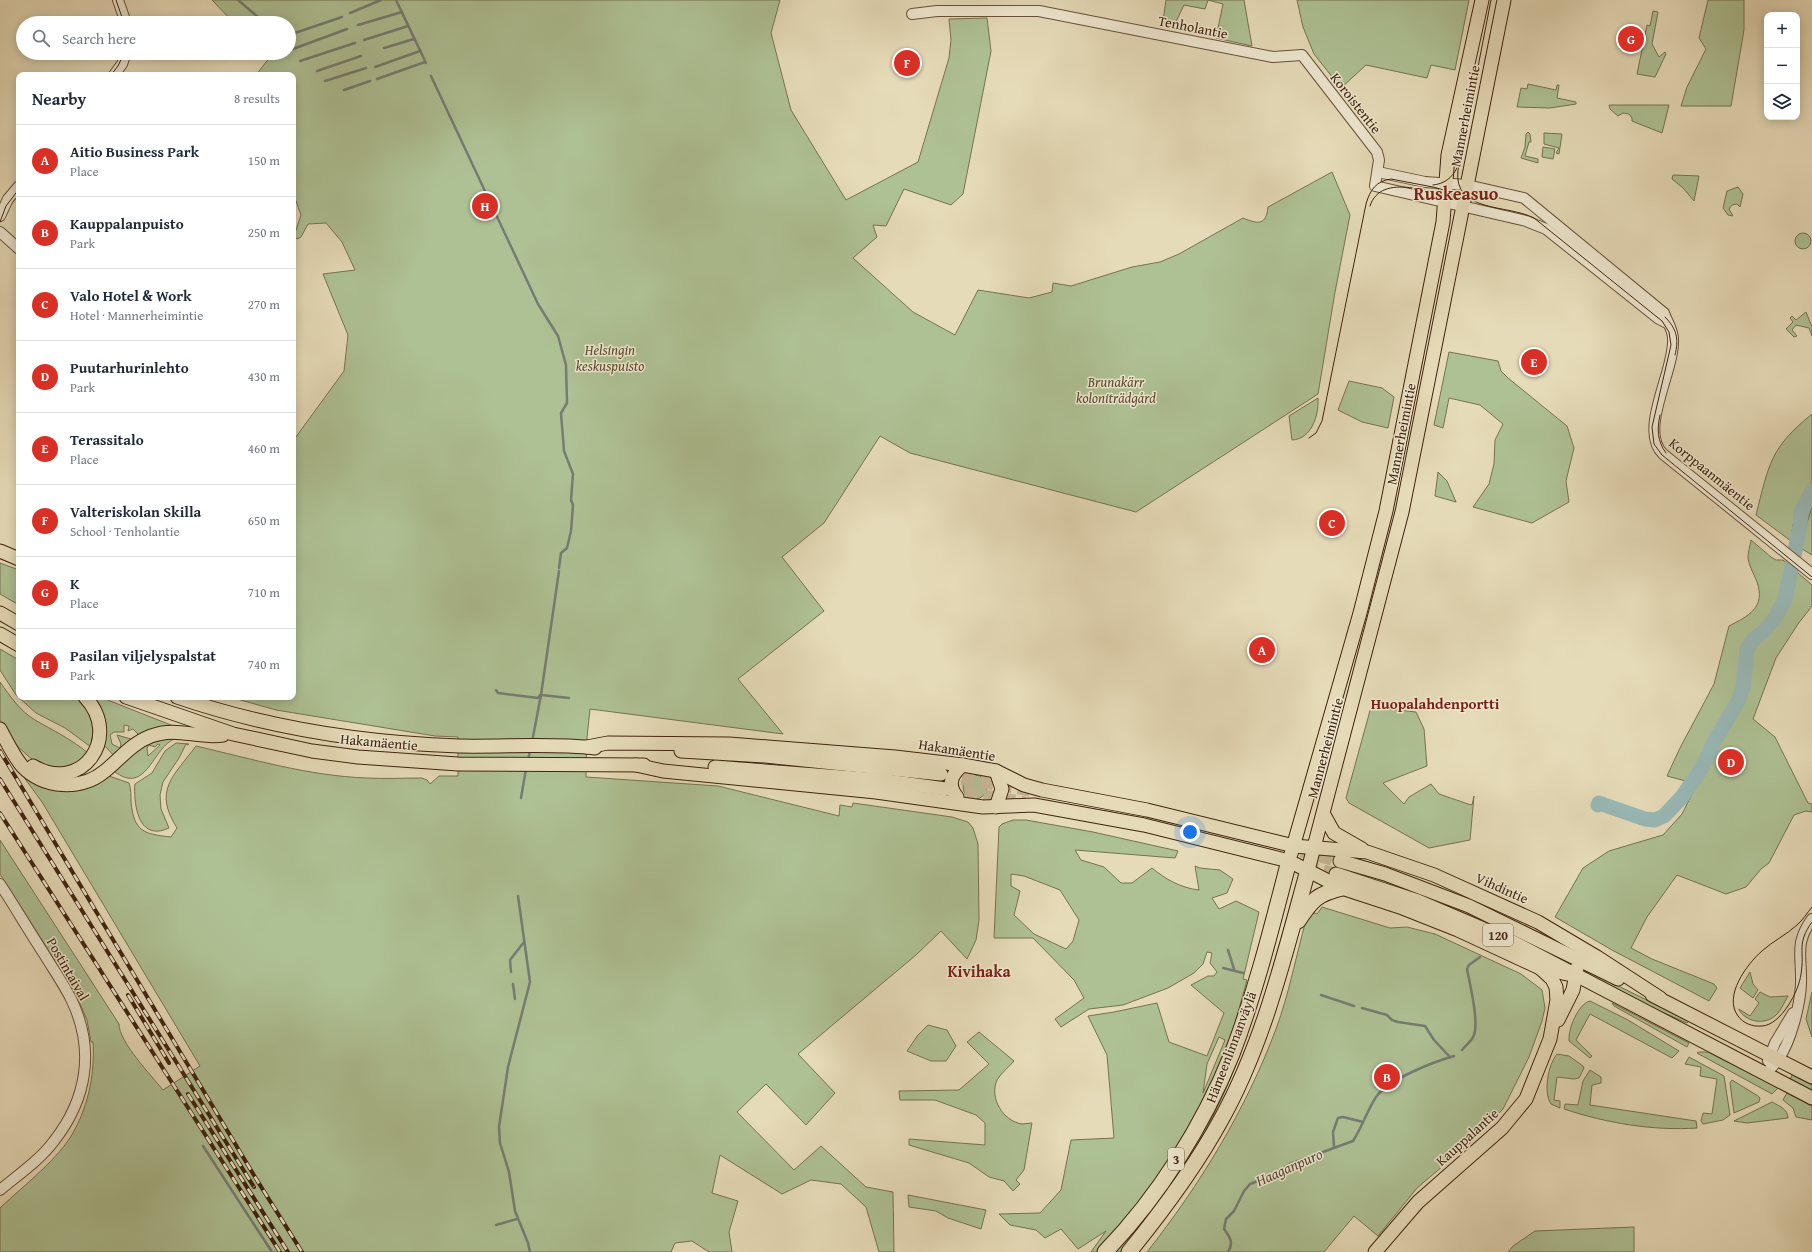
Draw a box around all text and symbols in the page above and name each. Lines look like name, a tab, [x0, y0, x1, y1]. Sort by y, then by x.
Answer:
street label: Tenholantie	[1156, 10, 1230, 44]
map controls	[1764, 12, 1800, 120]
button: +	[1764, 12, 1800, 48]
search box	[16, 16, 296, 60]
pin: G	[1618, 24, 1644, 54]
icon: search	[30, 27, 52, 49]
text: Search here	[62, 28, 136, 49]
pin: F	[894, 48, 920, 78]
button: −	[1764, 48, 1800, 84]
street label: Mannerheimintie	[1445, 63, 1485, 169]
street label: Koroistentie	[1326, 68, 1386, 138]
button: layers	[1764, 84, 1800, 120]
text: Nearby	[32, 86, 86, 111]
text: 8 results	[234, 89, 280, 108]
text: Aitio Business Park	[70, 141, 199, 162]
text: A	[41, 151, 49, 170]
text: 150 m	[248, 151, 280, 170]
text: Place	[70, 162, 99, 181]
district label: Ruskeasuo	[1414, 180, 1499, 207]
pin: H	[472, 191, 498, 221]
text: Kauppalanpuisto	[70, 213, 184, 234]
text: B	[41, 223, 49, 242]
text: 250 m	[248, 223, 280, 242]
text: Park	[70, 234, 95, 253]
text: Valo Hotel & Work	[70, 285, 192, 306]
text: C	[41, 295, 49, 314]
text: 270 m	[248, 295, 280, 314]
text: Hotel · Mannerheimintie	[70, 306, 203, 325]
park label: Helsingin keskuspuisto	[576, 340, 644, 376]
pin: E	[1521, 347, 1547, 377]
text: Puutarhurinlehto	[70, 357, 189, 378]
text: D	[41, 367, 49, 386]
text: 430 m	[248, 367, 280, 386]
park label: Brunakärr koloniträdgård	[1076, 372, 1156, 408]
text: Park	[70, 378, 95, 397]
street label: Mannerheimintie	[1381, 381, 1421, 487]
text: Terassitalo	[70, 429, 144, 450]
street label: Korppaanmäentie	[1665, 433, 1760, 515]
text: E	[42, 439, 48, 458]
text: 460 m	[248, 439, 280, 458]
text: Place	[70, 450, 99, 469]
text: Valteriskolan Skilla	[70, 501, 201, 522]
pin: C	[1319, 508, 1345, 538]
text: F	[42, 511, 48, 530]
text: 650 m	[248, 511, 280, 530]
text: School · Tenholantie	[70, 522, 180, 541]
text: K	[70, 573, 79, 594]
text: G	[41, 583, 49, 602]
text: 710 m	[248, 583, 280, 602]
text: Place	[70, 594, 99, 613]
pin: A	[1249, 635, 1275, 665]
text: Pasilan viljelyspalstat	[70, 645, 216, 666]
text: H	[40, 655, 50, 674]
text: 740 m	[248, 655, 280, 674]
text: Park	[70, 666, 95, 685]
district label: Huopalahdenportti	[1371, 693, 1500, 714]
street label: Mannerheimintie	[1302, 695, 1348, 800]
street label: Hakamäentie	[339, 729, 419, 755]
street label: Hakamäentie	[917, 734, 997, 766]
pin: D	[1718, 747, 1744, 777]
your location	[1180, 822, 1200, 842]
street label: Vihdintie	[1473, 868, 1532, 909]
road number: 120	[1483, 924, 1513, 946]
street label: Postintaival	[42, 934, 94, 1004]
district label: Kivihaka	[947, 959, 1011, 983]
street label: Hämeenlinnanväylä	[1201, 988, 1262, 1105]
pin: B	[1374, 1062, 1400, 1092]
street label: Kauppalantie	[1431, 1103, 1503, 1171]
water label: Haaganpuro	[1251, 1143, 1326, 1191]
road number: 3	[1168, 1148, 1184, 1170]

